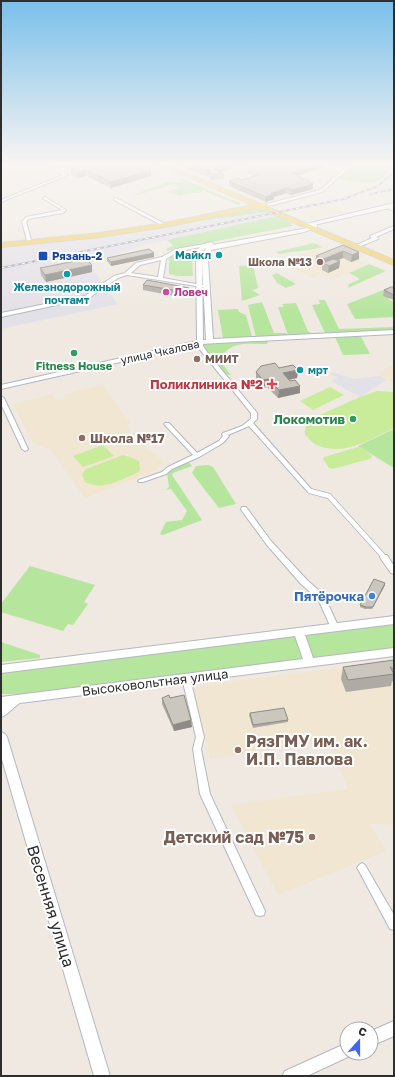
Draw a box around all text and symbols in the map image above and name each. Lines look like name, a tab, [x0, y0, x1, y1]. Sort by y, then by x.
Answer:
place label: Майкл	[175, 248, 211, 261]
place label: Рязань-2	[52, 249, 102, 262]
marker: Рязань-2	[37, 250, 49, 262]
marker: Майкл	[214, 250, 224, 260]
place label: Школа №13	[248, 255, 312, 268]
marker: Школа №13	[315, 257, 325, 267]
marker: Железнодорожный почтамт	[62, 269, 72, 279]
place label: Железнодорожный почтамт	[13, 280, 121, 306]
place label: Ловеч	[174, 285, 208, 298]
marker: Ловеч	[161, 287, 171, 297]
street label: улица Чкалова	[119, 337, 200, 366]
marker: Fitness House	[69, 348, 79, 358]
place label: МИИТ	[205, 352, 239, 365]
marker: МИИТ	[192, 354, 202, 364]
place label: Fitness House	[36, 359, 113, 372]
place label: мрт	[308, 363, 329, 376]
marker: мрт	[295, 365, 305, 375]
place label: Поликлиника №2	[150, 376, 263, 392]
marker: Поликлиника №2	[266, 378, 278, 390]
place label: Локомотив	[273, 411, 345, 427]
marker: Локомотив	[348, 414, 358, 424]
place label: Школа №17	[90, 430, 165, 446]
marker: Школа №17	[77, 433, 87, 443]
place label: Пятёрочка	[294, 588, 364, 604]
marker: Пятёрочка	[367, 591, 377, 601]
street label: Высоковольтная улица	[81, 665, 229, 699]
place label: РязГМУ им. ак. И.П. Павлова	[246, 731, 368, 769]
marker: РязГМУ им. ак. И.П. Павлова	[233, 745, 243, 755]
place label: Детский сад №75	[164, 827, 304, 847]
marker: Детский сад №75	[307, 832, 317, 842]
street label: Весенняя улица	[23, 843, 79, 969]
north arrow	[339, 1021, 379, 1061]
text: С	[357, 1024, 369, 1039]

